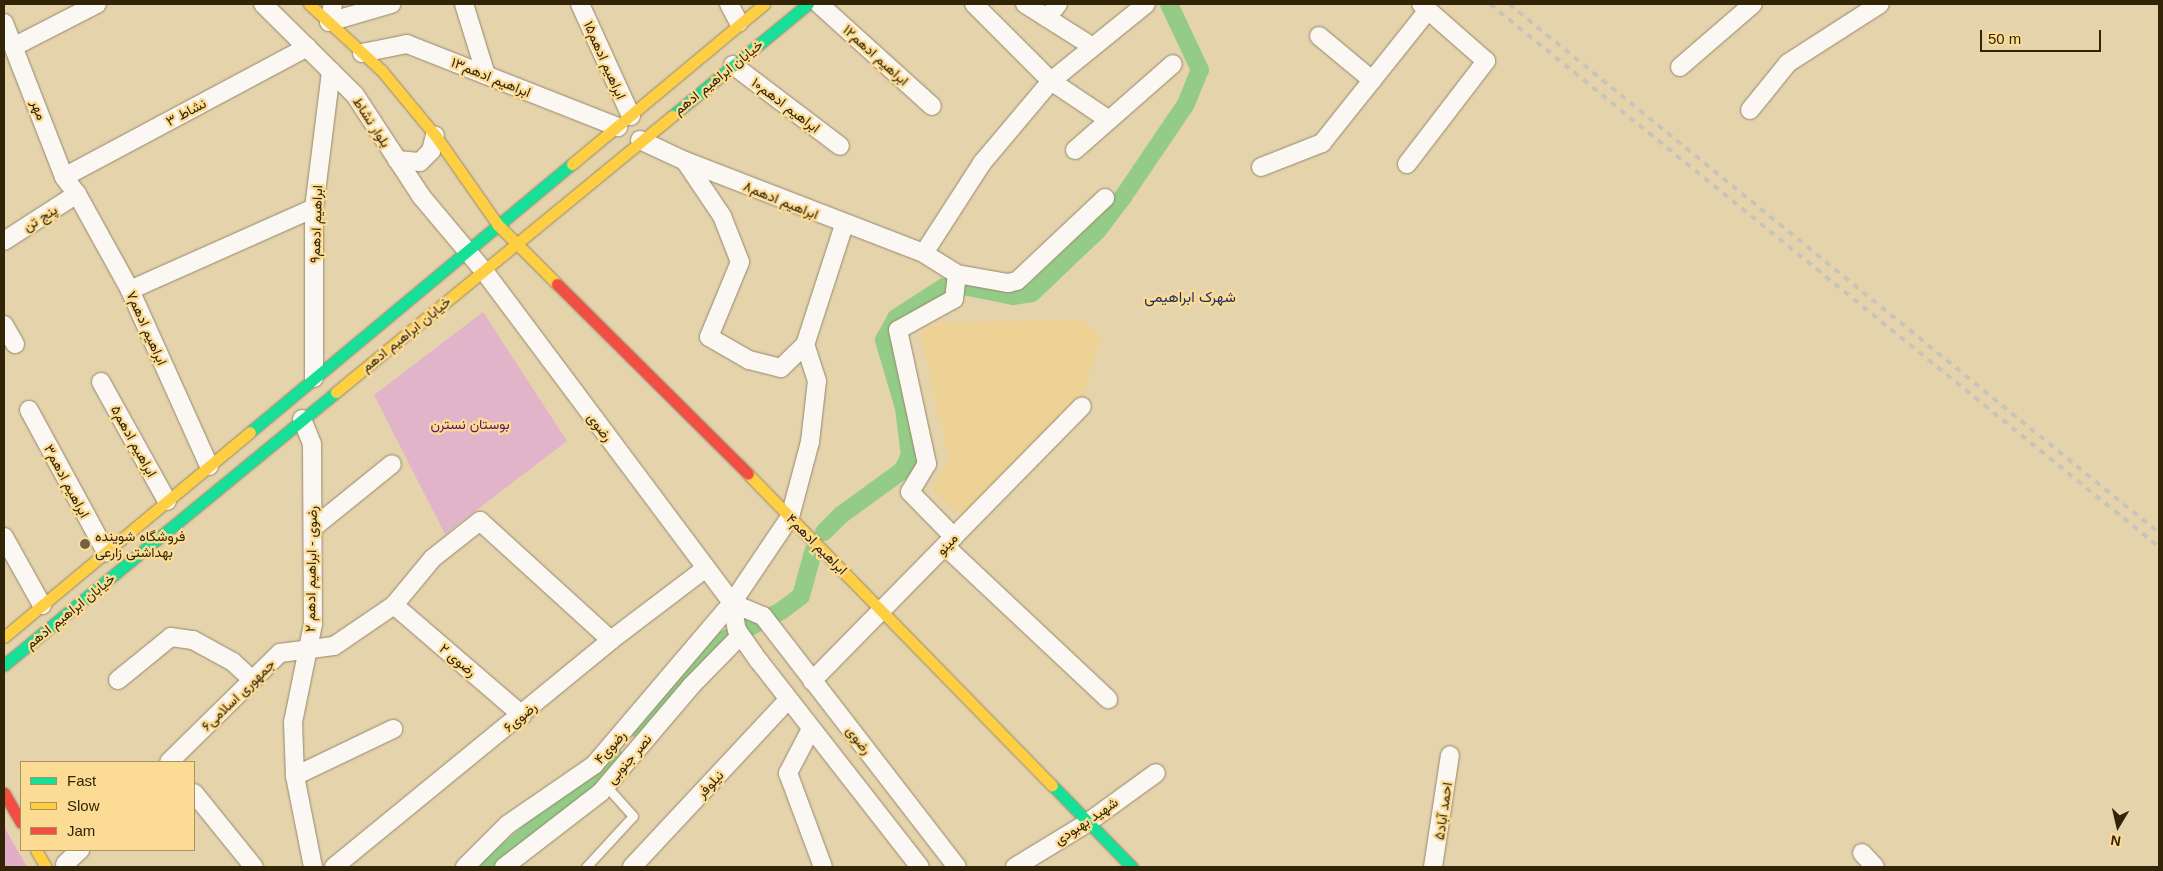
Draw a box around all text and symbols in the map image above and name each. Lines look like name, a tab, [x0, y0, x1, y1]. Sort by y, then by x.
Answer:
street label: ابراهیم ادهم۱۵	[580, 18, 630, 102]
scale bar	[1983, 20, 2104, 52]
street label: ابراهیم ادهم۱۲	[840, 21, 912, 89]
text: 50 m	[1988, 30, 2021, 47]
street label: خیابان ابراهیم ادهم	[670, 36, 766, 118]
street label: ابراهیم ادهم۱۳	[449, 53, 533, 101]
street label: ابراهیم ادهم۱۰	[749, 74, 823, 136]
street label: بلوار نشاط	[350, 94, 394, 150]
street label: نشاط ۳	[163, 95, 209, 129]
street label: مهر	[28, 98, 50, 122]
street label: ابراهیم ادهم۸	[741, 177, 821, 223]
street label: ابراهیم ادهم۹	[306, 185, 326, 263]
street label: پنج تن	[20, 201, 60, 235]
street label: ابراهیم ادهم۷	[123, 288, 171, 368]
district label: شهرک ابراهیمی	[1144, 288, 1236, 306]
street label: خیابان ابراهیم ادهم	[358, 293, 454, 375]
street label: ابراهیم ادهم۵	[107, 402, 161, 480]
street label: رضوی	[584, 409, 616, 445]
park label: بوستان نسترن	[430, 416, 510, 432]
street label: ابراهیم ادهم۳	[41, 442, 93, 520]
street label: رضوی - ابراهیم ادهم ۲	[301, 506, 321, 632]
street label: ابراهیم ادهم۴	[783, 510, 851, 578]
place label: فروشگاه شوینده بهداشتی زارعی	[95, 528, 185, 560]
street label: مینو	[933, 530, 961, 558]
marker: فروشگاه شوینده بهداشتی زارعی	[79, 538, 91, 550]
street label: خیابان ابراهیم ادهم	[22, 570, 118, 652]
street label: رضوی ۲	[436, 640, 480, 680]
street label: جمهوری اسلامی۶	[198, 656, 278, 734]
street label: رضوی۶	[500, 698, 540, 736]
street label: رضوی	[843, 722, 875, 758]
street label: رضوی۴	[591, 727, 629, 767]
street label: نصر جنوبی	[603, 731, 655, 787]
legend	[20, 761, 195, 851]
street label: نیلوفر	[693, 767, 727, 801]
text: Fast	[67, 772, 96, 789]
street label: احمد آباد۵	[1431, 781, 1455, 841]
street label: شهید بهبودی	[1051, 794, 1121, 848]
text: Slow	[67, 797, 100, 814]
north arrow	[2093, 801, 2143, 851]
text: Jam	[67, 822, 95, 839]
text: N	[2109, 832, 2122, 850]

